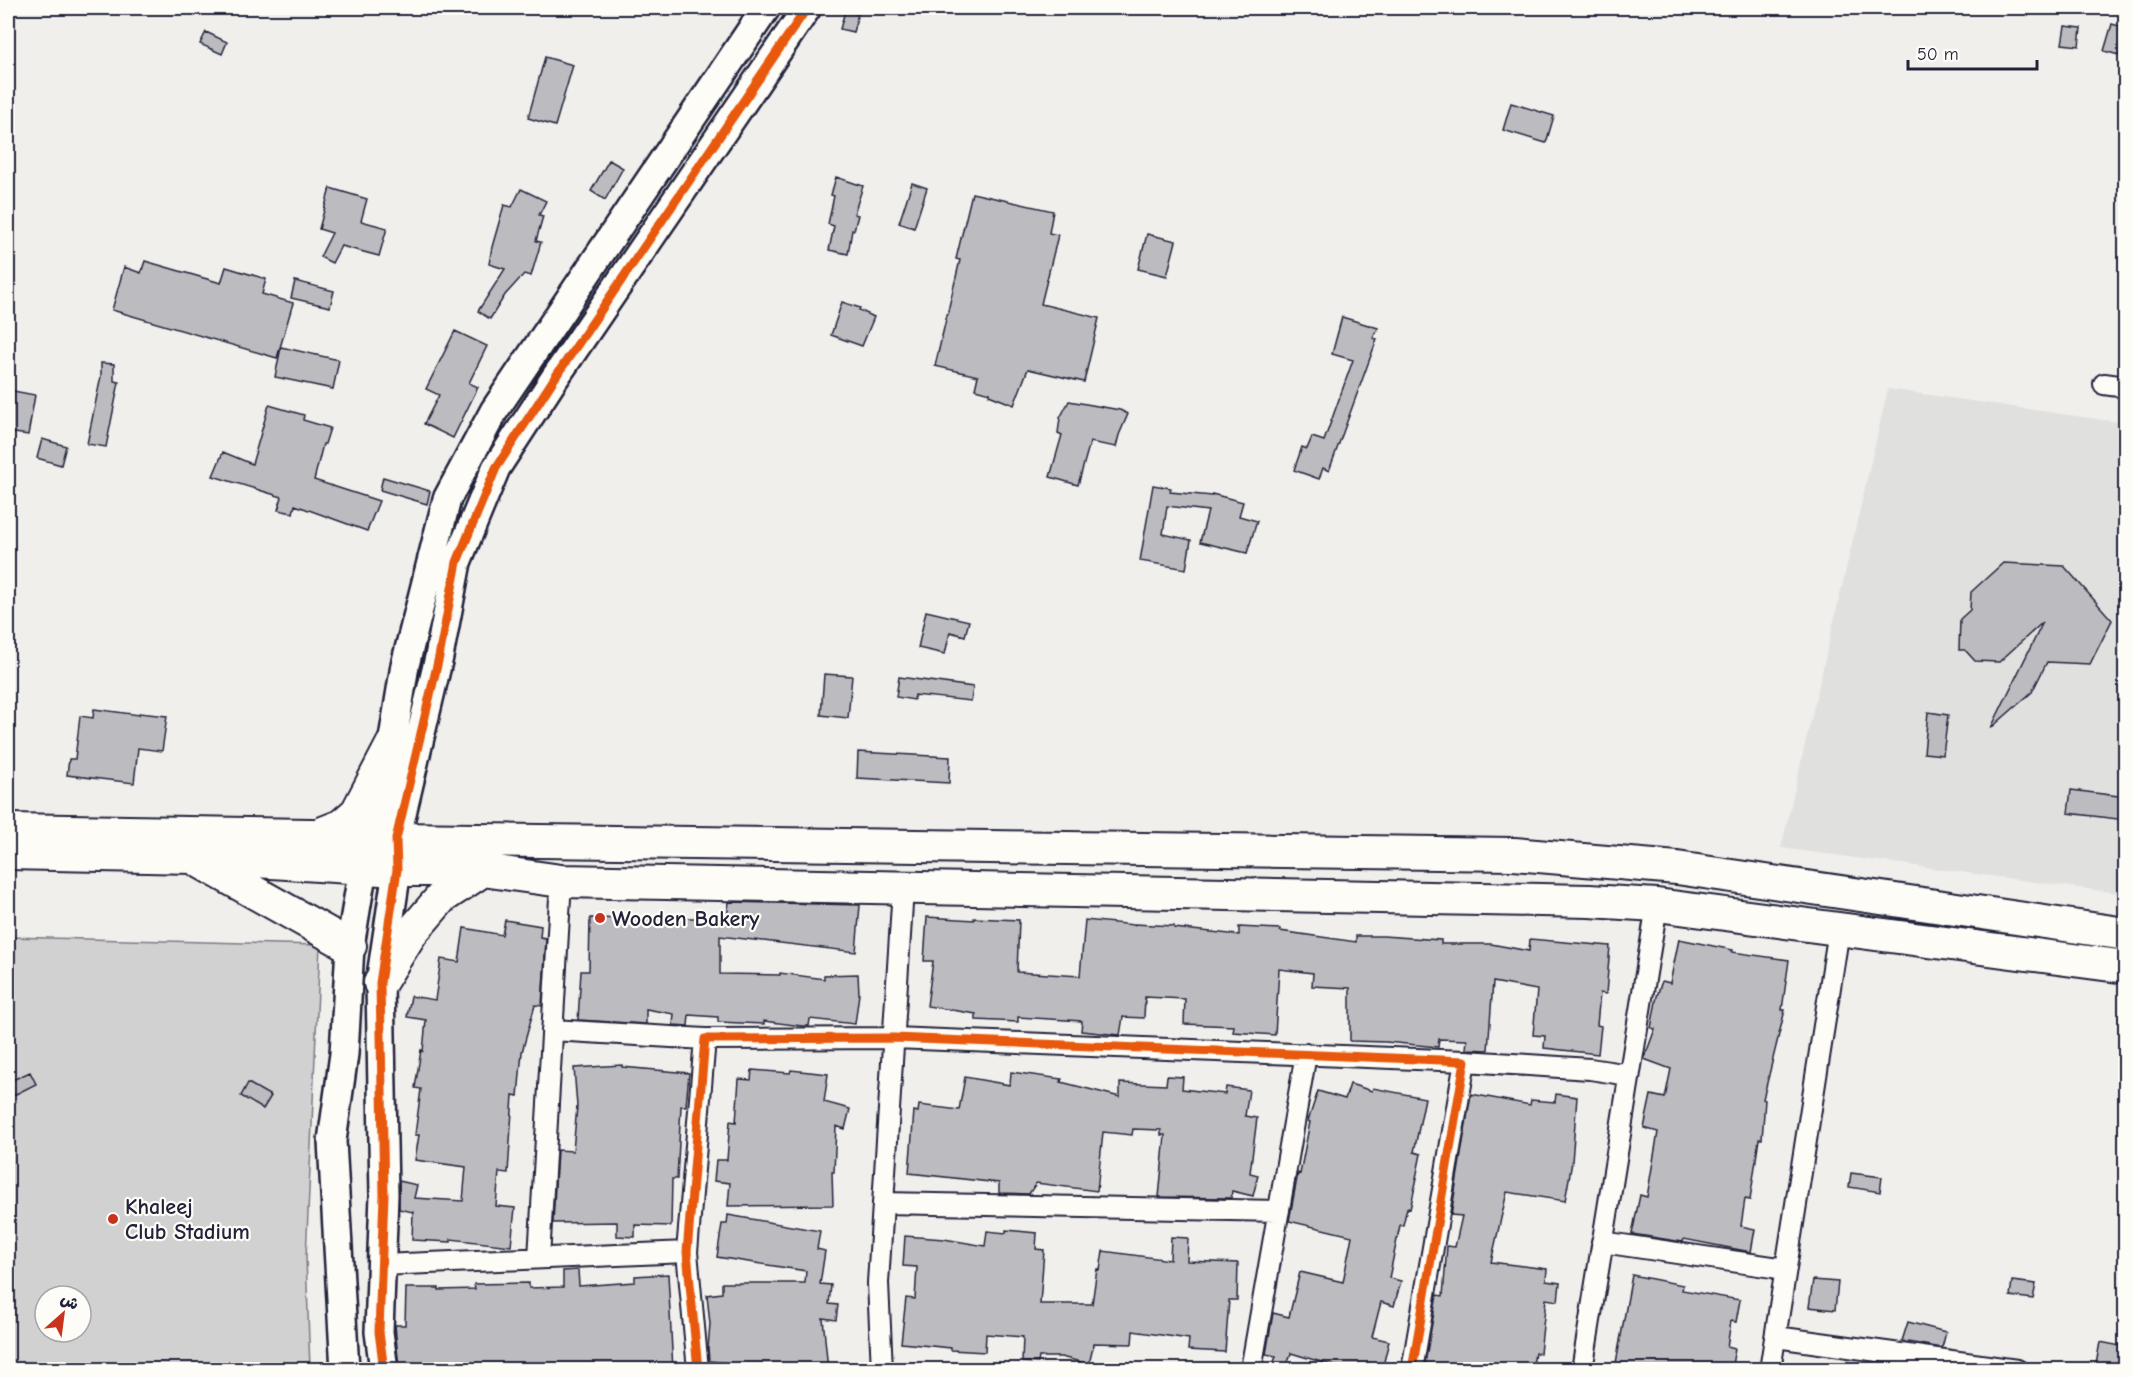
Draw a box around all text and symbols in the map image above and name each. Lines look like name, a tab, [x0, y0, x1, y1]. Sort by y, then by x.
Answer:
scale bar	[1908, 33, 2037, 71]
text: 50 m	[1917, 44, 1959, 65]
place label: Wooden Bakery	[612, 906, 760, 932]
marker: Wooden Bakery	[593, 911, 607, 925]
place label: Khaleej Club Stadium	[125, 1194, 250, 1245]
marker: Khaleej Club Stadium	[106, 1212, 120, 1226]
north arrow	[33, 1284, 93, 1344]
text: ش	[58, 1290, 82, 1314]

